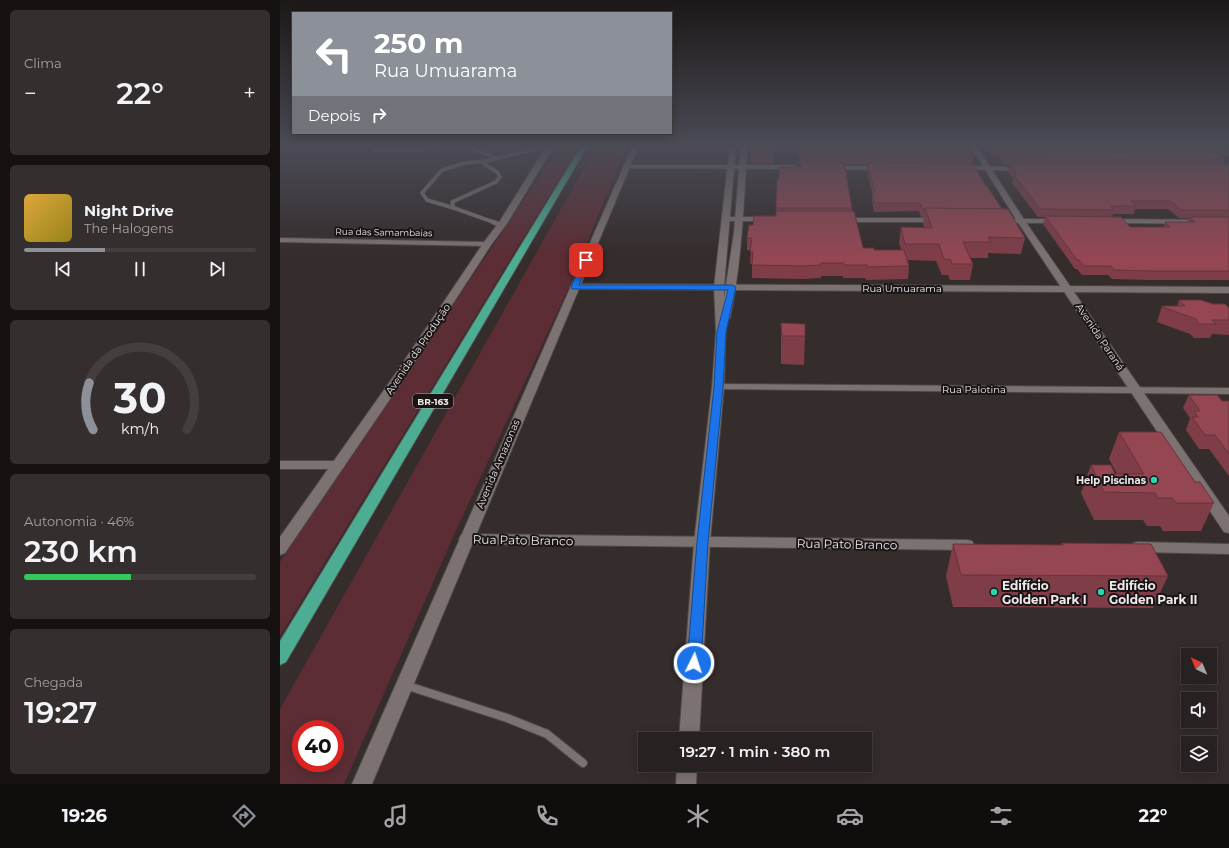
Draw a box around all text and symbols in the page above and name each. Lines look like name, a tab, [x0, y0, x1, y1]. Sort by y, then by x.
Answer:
text: 250 m	[374, 26, 464, 60]
icon: left	[308, 28, 360, 80]
text: Clima	[24, 55, 62, 71]
text: Rua Umuarama	[374, 60, 517, 82]
text: 22°	[116, 75, 164, 112]
text: −	[24, 80, 37, 107]
text: +	[243, 80, 256, 107]
icon: right	[368, 104, 390, 126]
text: Depois	[308, 106, 360, 125]
text: Night Drive	[84, 201, 174, 220]
text: The Halogens	[84, 220, 173, 236]
street label: Rua das Samambaias	[335, 226, 433, 238]
pin	[569, 243, 603, 277]
icon: arrive	[575, 249, 597, 271]
icon: previous	[52, 258, 74, 280]
icon: pause	[129, 258, 151, 280]
icon: next	[206, 258, 228, 280]
street label: Rua Umuarama	[862, 282, 942, 295]
street label: Avenida da Produção	[383, 301, 453, 397]
street label: Avenida Paraná	[1073, 301, 1127, 373]
text: 30	[113, 373, 166, 423]
street label: Rua Palotina	[942, 383, 1006, 396]
road number: BR-163	[413, 394, 453, 408]
street label: Avenida Amazonas	[473, 417, 523, 510]
text: km/h	[121, 420, 159, 438]
place label: Help Piscinas	[1076, 474, 1147, 487]
marker: Help Piscinas	[1149, 475, 1159, 485]
text: Autonomia · 46%	[24, 513, 134, 529]
street label: Rua Pato Branco	[473, 532, 573, 548]
text: 230 km	[24, 533, 138, 570]
street label: Rua Pato Branco	[797, 536, 897, 552]
place label: Edifício Golden Park I	[1002, 578, 1087, 607]
place label: Edifício Golden Park II	[1109, 578, 1198, 607]
marker: Edifício Golden Park I	[989, 587, 999, 597]
marker: Edifício Golden Park II	[1096, 587, 1106, 597]
position arrow	[673, 642, 715, 684]
north arrow	[1181, 648, 1217, 684]
map controls	[1181, 648, 1217, 772]
text: Chegada	[24, 674, 83, 690]
button: sound	[1181, 692, 1217, 728]
text: 19:27	[24, 694, 97, 731]
speed limit sign: 40	[292, 720, 344, 772]
button: layers	[1181, 736, 1217, 772]
text: 19:27 · 1 min · 380 m	[680, 742, 830, 761]
icon: directions	[230, 802, 258, 830]
icon: music	[382, 802, 410, 830]
icon: phone	[533, 802, 561, 830]
icon: climate	[684, 802, 712, 830]
icon: car	[836, 802, 864, 830]
icon: filters	[987, 802, 1015, 830]
text: 19:26	[62, 805, 107, 827]
text: 22°	[1139, 805, 1167, 827]

